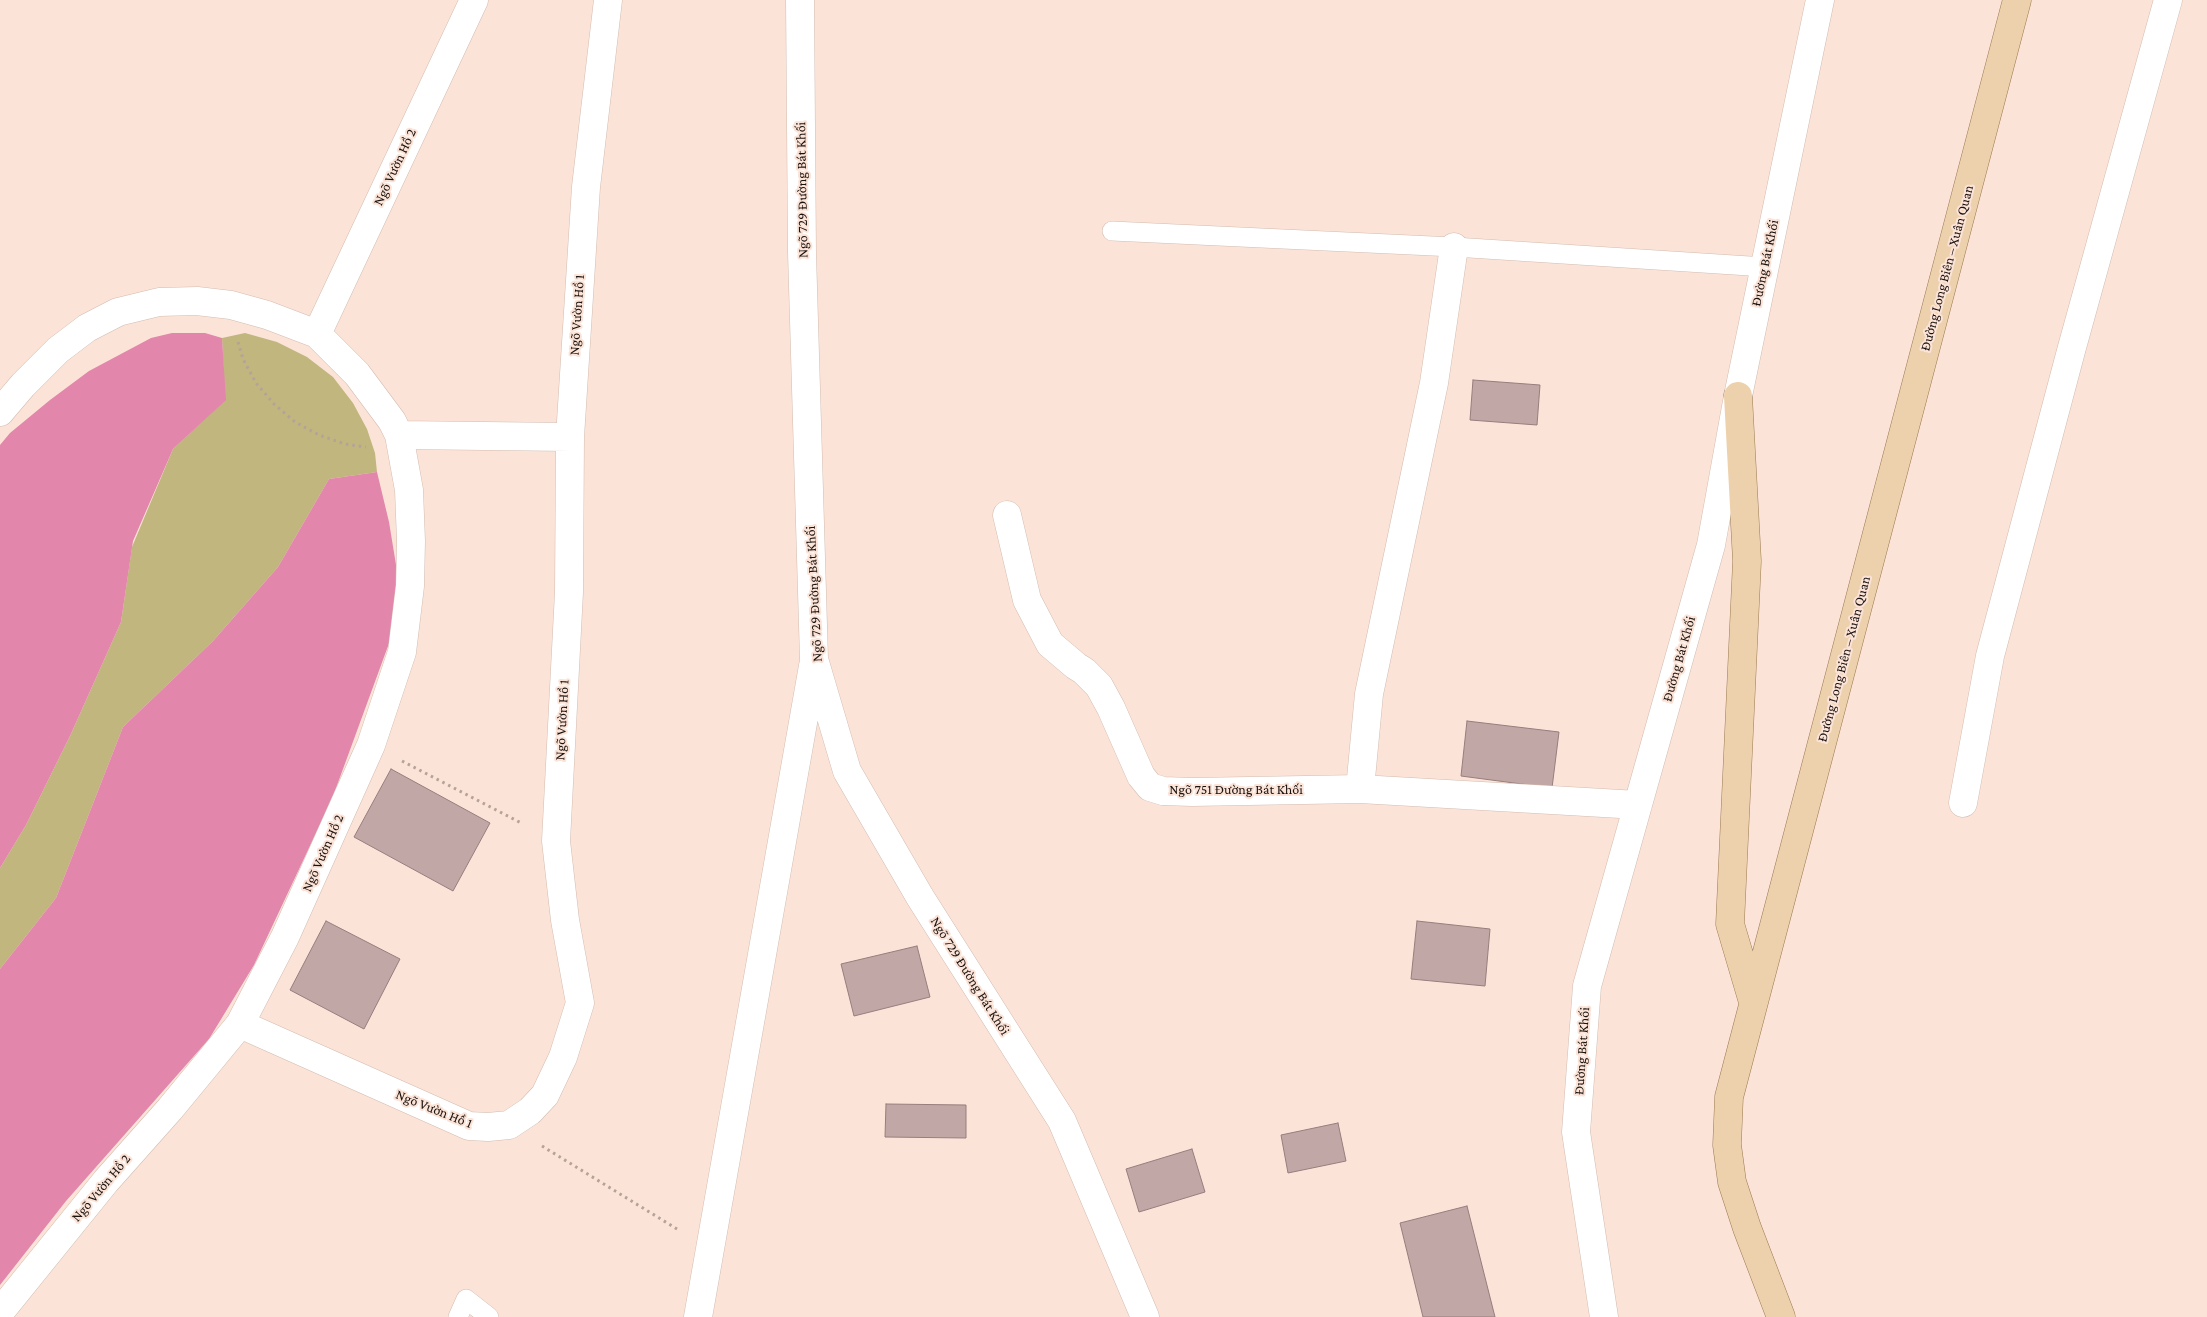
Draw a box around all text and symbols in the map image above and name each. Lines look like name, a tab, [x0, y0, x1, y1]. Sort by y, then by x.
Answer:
street label: Ngõ 729 Đường Bát Khối	[792, 122, 812, 258]
street label: Ngõ Vườn Hồ 2	[370, 126, 420, 208]
street label: Đường Long Biên – Xuân Quan	[1917, 183, 1977, 353]
street label: Đường Bát Khối	[1748, 218, 1782, 308]
street label: Ngõ Vườn Hồ 1	[566, 274, 588, 356]
street label: Ngõ 729 Đường Bát Khối	[802, 525, 826, 663]
street label: Đường Long Biên – Xuân Quan	[1814, 574, 1874, 744]
street label: Đường Bát Khối	[1659, 614, 1699, 704]
street label: Ngõ Vườn Hồ 1	[551, 679, 573, 761]
street label: Ngõ 751 Đường Bát Khối	[1169, 782, 1303, 798]
street label: Ngõ Vườn Hồ 2	[298, 812, 348, 894]
street label: Ngõ 729 Đường Bát Khối	[927, 914, 1013, 1038]
street label: Đường Bát Khối	[1571, 1006, 1593, 1096]
street label: Ngõ Vườn Hồ 1	[393, 1086, 475, 1132]
street label: Ngõ Vườn Hồ 2	[68, 1151, 134, 1225]

